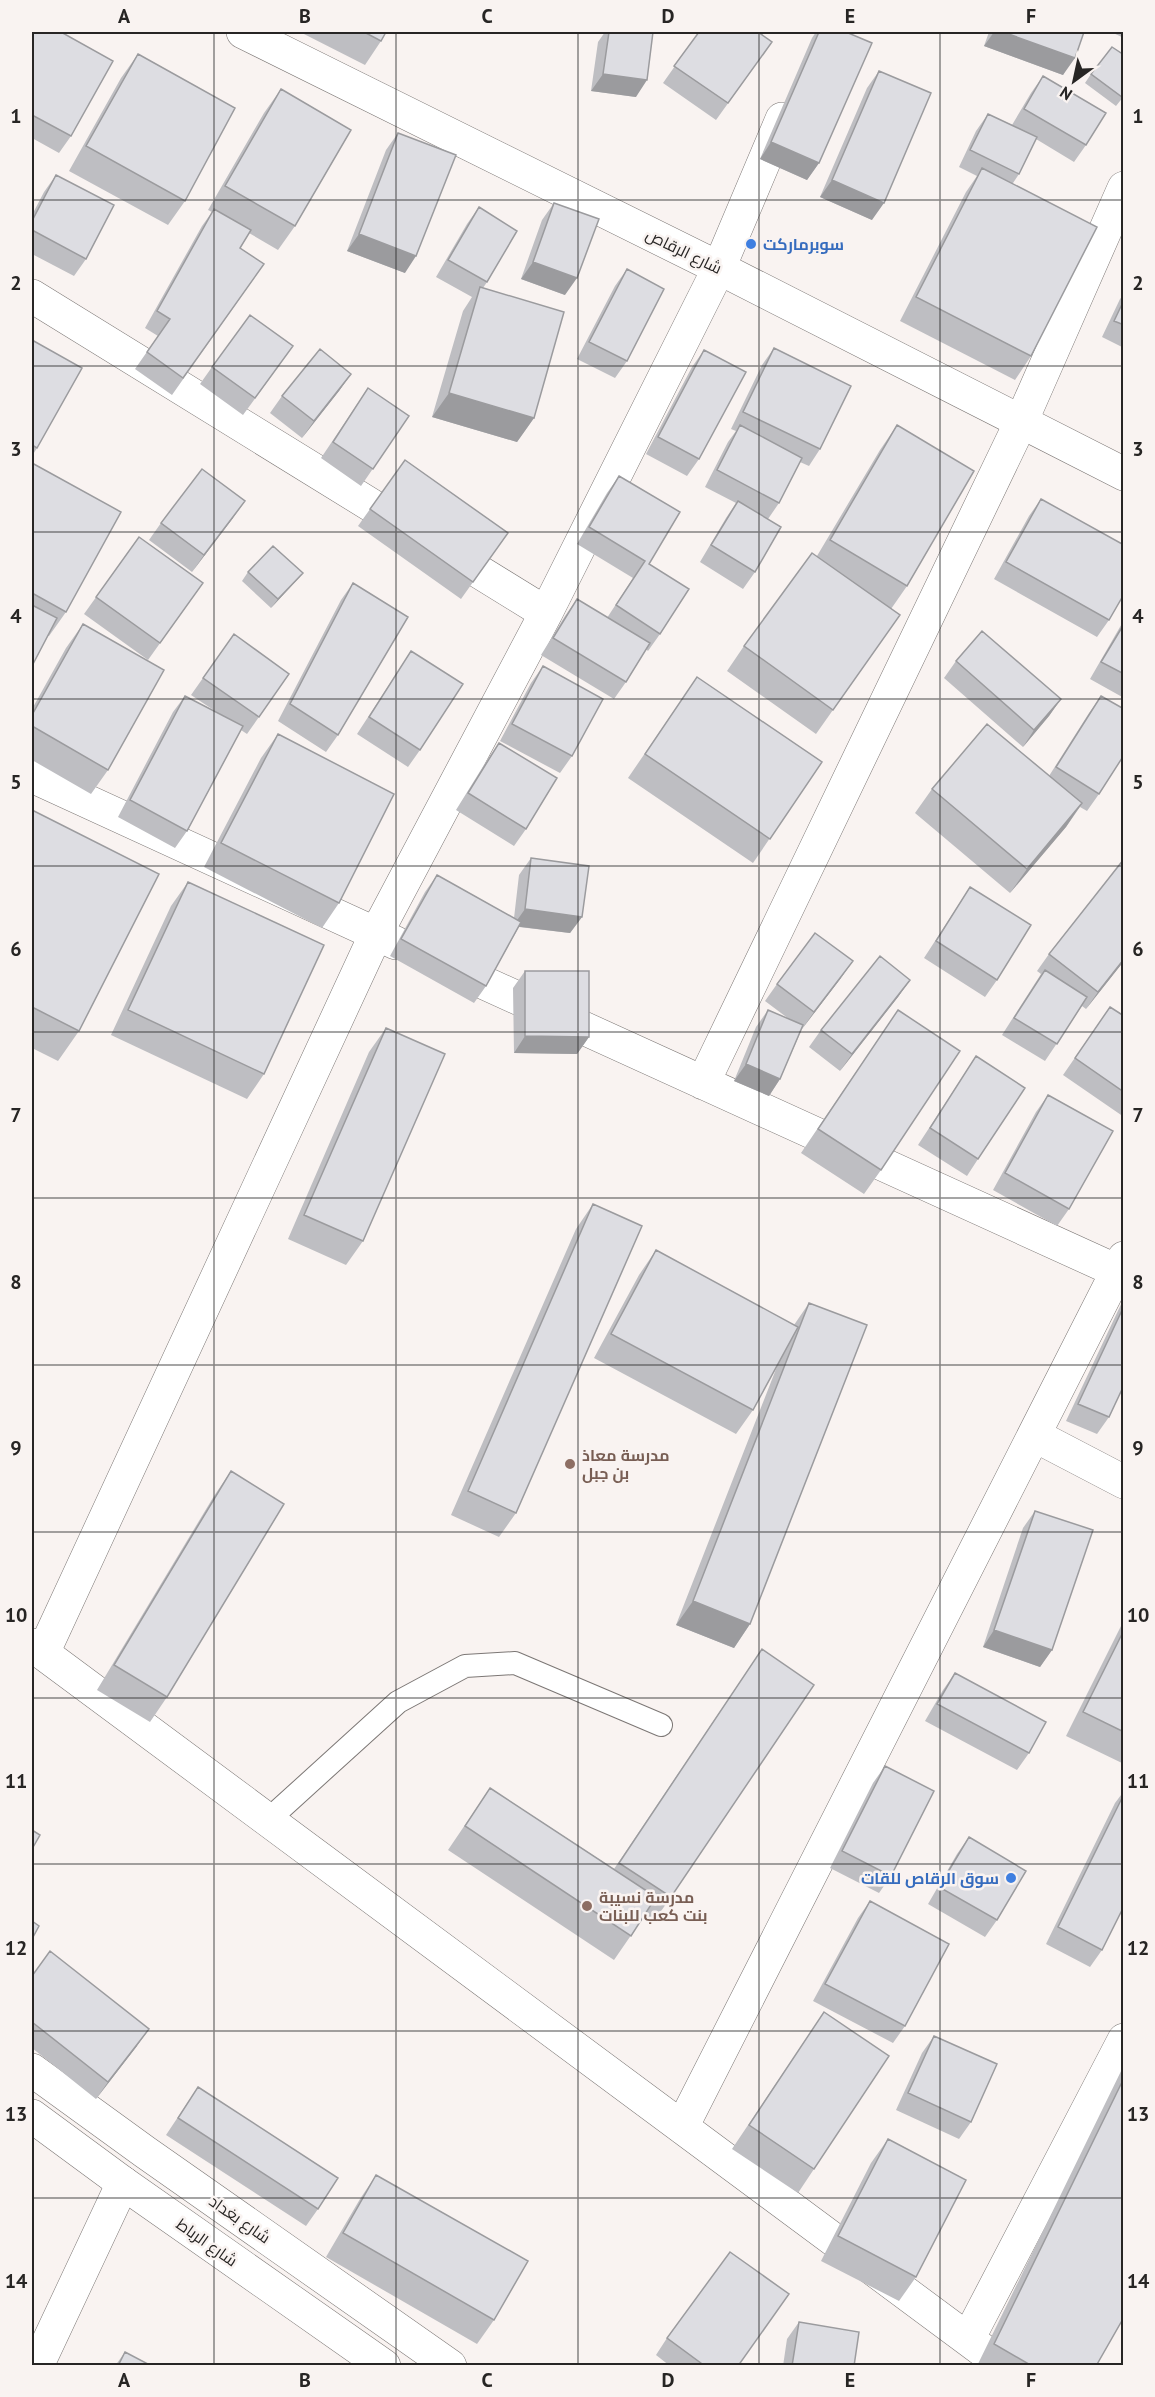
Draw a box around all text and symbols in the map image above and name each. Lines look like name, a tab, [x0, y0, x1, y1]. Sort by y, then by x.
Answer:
text: A	[118, 3, 131, 29]
text: B	[299, 3, 311, 29]
text: C	[481, 3, 493, 29]
text: D	[662, 3, 675, 29]
text: E	[845, 3, 855, 29]
text: F	[1026, 3, 1036, 29]
north arrow	[1044, 51, 1104, 111]
text: N	[1056, 82, 1076, 105]
text: 1	[10, 103, 22, 129]
text: 1	[1132, 103, 1144, 129]
street label: شارع الرقاص	[642, 224, 725, 280]
place label: سوبرماركت	[763, 234, 844, 254]
marker: سوبرماركت	[744, 237, 758, 251]
text: 2	[10, 270, 22, 296]
text: 2	[1132, 270, 1144, 296]
text: 3	[10, 436, 22, 462]
text: 3	[1132, 436, 1144, 462]
text: 4	[10, 603, 22, 629]
text: 4	[1132, 603, 1144, 629]
text: 5	[10, 769, 22, 795]
text: 5	[1132, 769, 1144, 795]
text: 6	[10, 936, 22, 962]
text: 6	[1132, 936, 1144, 962]
text: 7	[10, 1102, 22, 1128]
text: 7	[1132, 1102, 1144, 1128]
text: 8	[10, 1269, 22, 1295]
text: 8	[1132, 1269, 1144, 1295]
text: 9	[10, 1435, 22, 1461]
text: 9	[1132, 1435, 1144, 1461]
place label: مدرسة معاذ بن جبل	[582, 1445, 670, 1483]
marker: مدرسة معاذ بن جبل	[563, 1457, 577, 1471]
text: 10	[5, 1602, 27, 1628]
text: 10	[1127, 1602, 1149, 1628]
text: 11	[5, 1768, 27, 1794]
text: 11	[1127, 1768, 1149, 1794]
place label: سوق الرقاص للقات	[861, 1868, 999, 1888]
marker: سوق الرقاص للقات	[1004, 1871, 1018, 1885]
place label: مدرسة نسيبة بنت كعب للبنات	[599, 1887, 708, 1925]
marker: مدرسة نسيبة بنت كعب للبنات	[580, 1899, 594, 1913]
text: 12	[5, 1935, 27, 1961]
text: 12	[1127, 1935, 1149, 1961]
text: 13	[5, 2101, 27, 2127]
text: 13	[1127, 2101, 1149, 2127]
street label: شارع بغداد	[204, 2191, 275, 2249]
street label: شارع الرباط	[171, 2214, 241, 2272]
text: 14	[5, 2268, 28, 2294]
text: 14	[1127, 2268, 1150, 2294]
text: A	[118, 2367, 131, 2393]
text: B	[299, 2367, 311, 2393]
text: C	[481, 2367, 493, 2393]
text: D	[662, 2367, 675, 2393]
text: E	[845, 2367, 855, 2393]
text: F	[1026, 2367, 1036, 2393]

